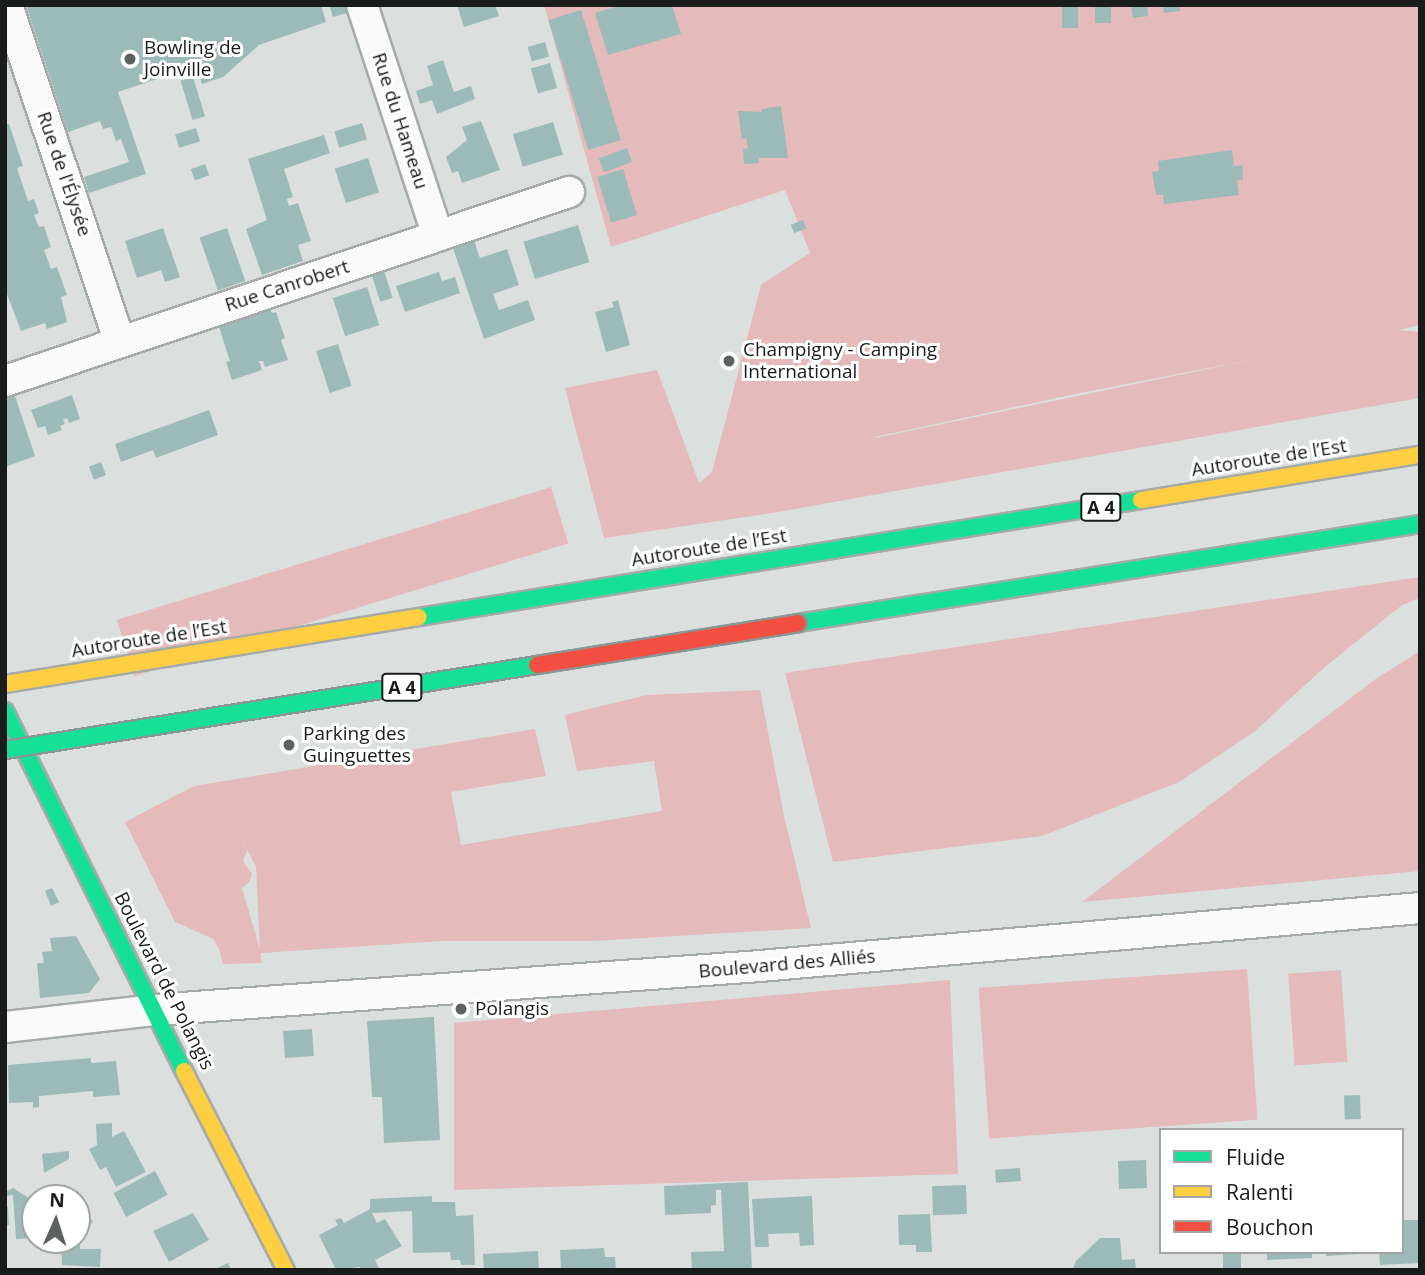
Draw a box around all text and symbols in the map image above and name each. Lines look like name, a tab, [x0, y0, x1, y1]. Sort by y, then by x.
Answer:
place label: Bowling de Joinville	[144, 37, 241, 81]
street label: Rue du Hameau	[367, 50, 433, 192]
marker: Bowling de Joinville	[122, 51, 138, 67]
street label: Rue de l'Élysée	[32, 109, 96, 239]
street label: Rue Canrobert	[222, 255, 352, 317]
place label: Champigny - Camping International	[743, 339, 937, 383]
marker: Champigny - Camping International	[721, 353, 737, 369]
street label: Autoroute de l’Est	[1190, 434, 1348, 482]
road number: A 4	[1080, 492, 1122, 522]
street label: Autoroute de l’Est	[630, 524, 788, 572]
street label: Autoroute de l’Est	[70, 615, 228, 663]
road number: A 4	[381, 672, 423, 702]
place label: Parking des Guinguettes	[303, 723, 411, 767]
marker: Parking des Guinguettes	[281, 737, 297, 753]
street label: Boulevard de Polangis	[109, 888, 219, 1074]
street label: Boulevard des Alliés	[698, 945, 876, 983]
place label: Polangis	[475, 998, 549, 1020]
marker: Polangis	[453, 1001, 469, 1017]
legend	[1159, 1128, 1404, 1254]
text: Fluide	[1226, 1143, 1285, 1171]
text: Ralenti	[1226, 1178, 1293, 1206]
north arrow	[21, 1184, 91, 1254]
text: N	[49, 1187, 65, 1213]
text: Bouchon	[1226, 1213, 1314, 1241]

